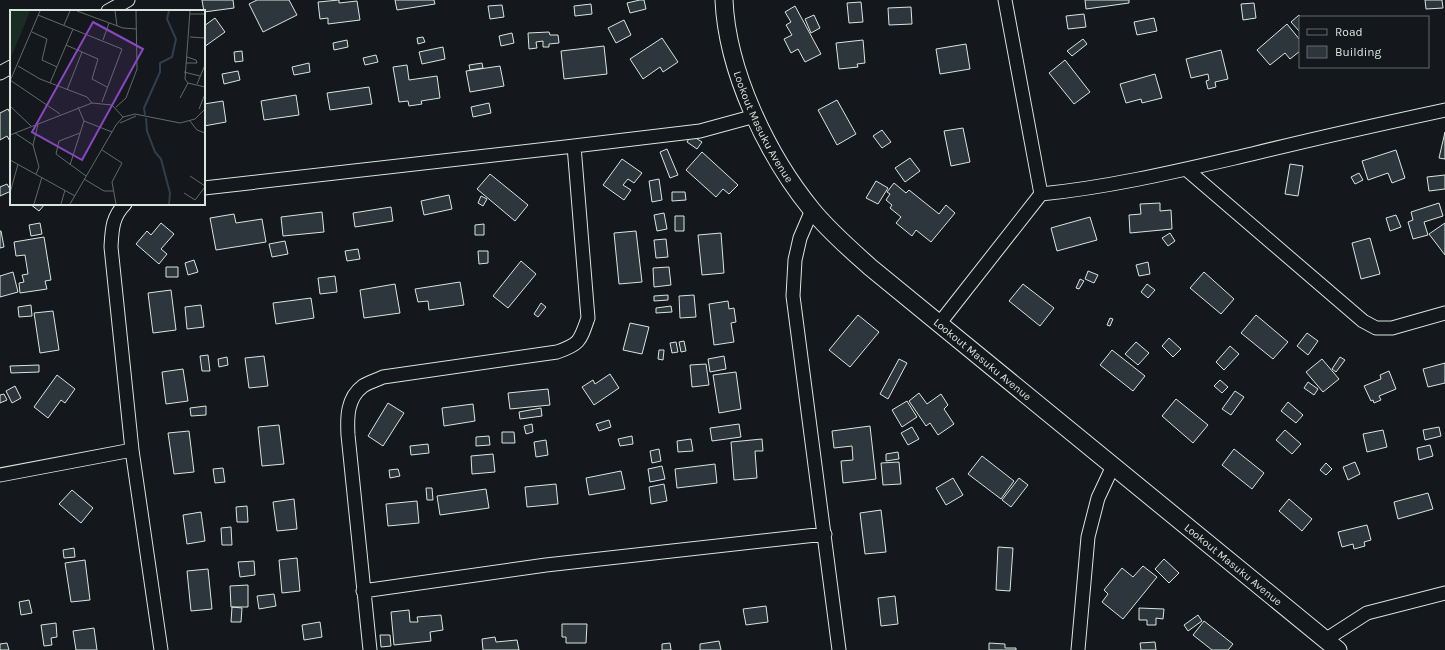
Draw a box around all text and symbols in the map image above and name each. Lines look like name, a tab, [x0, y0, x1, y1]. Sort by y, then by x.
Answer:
inset map	[10, 10, 205, 205]
legend	[1299, 16, 1429, 68]
text: Road	[1335, 25, 1363, 39]
text: Building	[1335, 45, 1382, 59]
street label: Lookout Masuku Avenue	[731, 69, 796, 185]
street label: Lookout Masuku Avenue	[931, 315, 1034, 403]
street label: Lookout Masuku Avenue	[1182, 521, 1285, 608]

